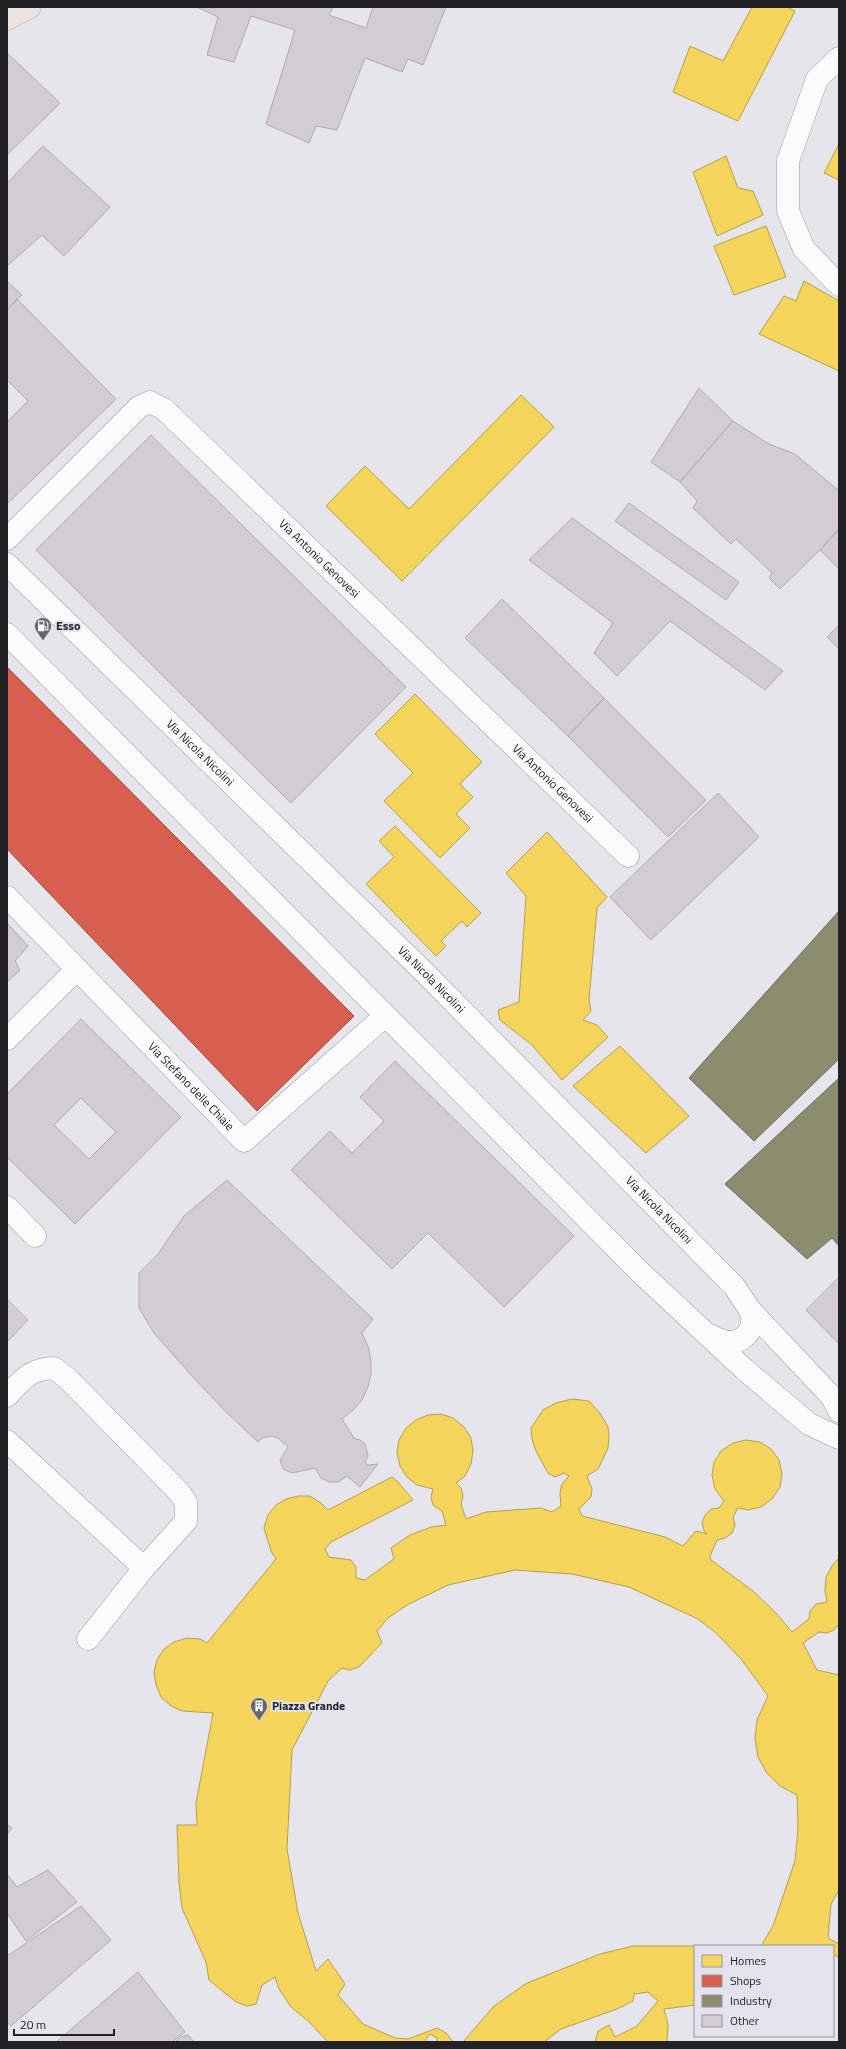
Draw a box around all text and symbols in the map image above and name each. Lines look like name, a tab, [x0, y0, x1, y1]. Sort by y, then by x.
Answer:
street label: Via Antonio Genovesi	[275, 514, 365, 602]
fuel station icon: Esso	[33, 616, 53, 641]
place label: Esso	[56, 616, 80, 635]
street label: Via Nicola Nicolini	[162, 715, 239, 790]
street label: Via Antonio Genovesi	[508, 739, 598, 827]
street label: Via Nicola Nicolini	[394, 941, 470, 1017]
street label: Via Stefano delle Chiaie	[144, 1037, 239, 1135]
street label: Via Nicola Nicolini	[621, 1171, 697, 1248]
building icon: Piazza Grande	[249, 1696, 269, 1721]
place label: Piazza Grande	[272, 1696, 345, 1715]
legend	[694, 1945, 834, 2037]
text: Homes	[730, 1951, 766, 1970]
text: Shops	[730, 1971, 762, 1990]
text: Industry	[730, 1991, 772, 2010]
scale bar	[14, 2011, 114, 2037]
text: Other	[730, 2011, 759, 2030]
text: 20 m	[20, 2015, 46, 2034]

